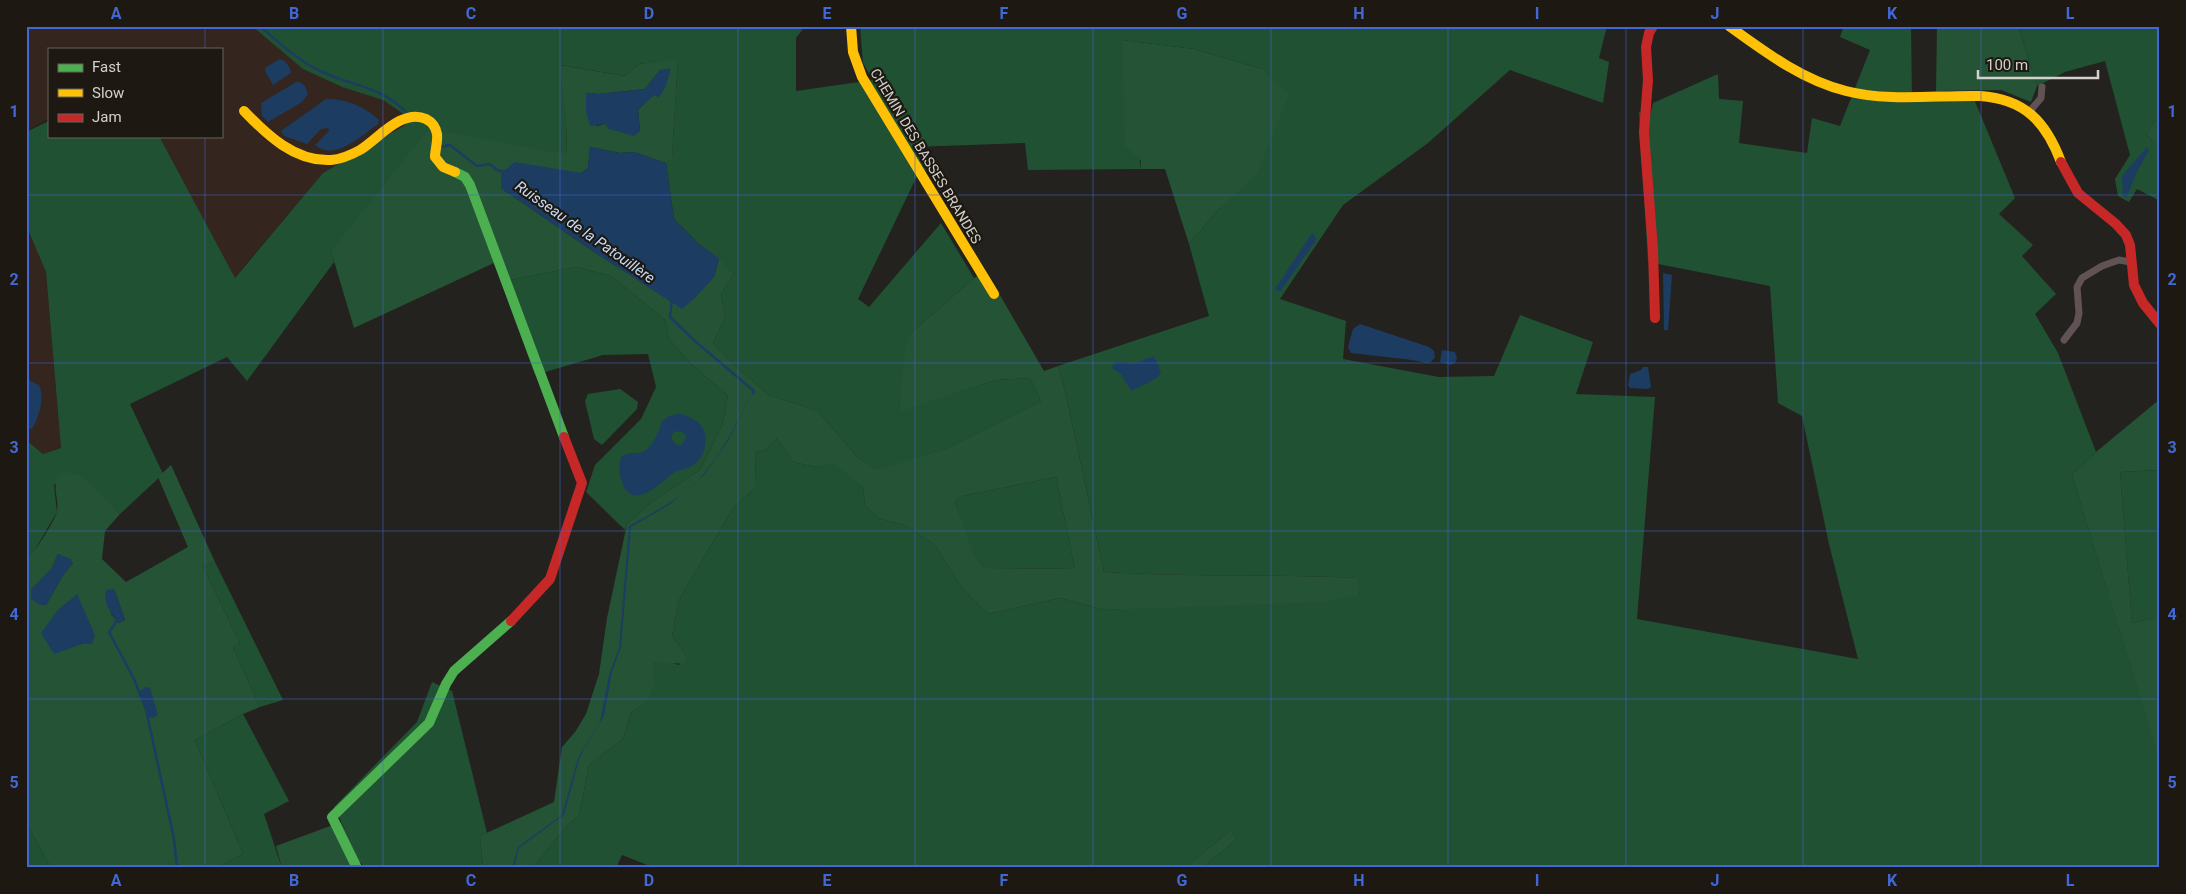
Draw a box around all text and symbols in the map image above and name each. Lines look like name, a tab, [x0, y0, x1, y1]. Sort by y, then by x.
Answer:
text: A	[111, 4, 122, 23]
text: B	[289, 4, 299, 23]
text: C	[466, 4, 476, 23]
text: D	[644, 4, 654, 23]
text: E	[823, 4, 832, 23]
text: F	[1000, 4, 1009, 23]
text: G	[1177, 4, 1188, 23]
text: H	[1353, 4, 1365, 23]
text: I	[1535, 4, 1539, 23]
text: J	[1711, 4, 1719, 23]
text: K	[1887, 4, 1898, 23]
text: L	[2066, 4, 2075, 23]
legend	[48, 48, 222, 138]
scale bar	[1978, 48, 2098, 80]
text: 100 m	[1986, 56, 2028, 74]
text: Fast	[92, 58, 121, 76]
street label: CHEMIN DES BASSES BRANDES	[867, 65, 985, 247]
text: Slow	[92, 84, 124, 102]
text: 1	[9, 102, 19, 121]
text: 1	[2167, 102, 2177, 121]
text: Jam	[92, 108, 122, 126]
water label: Ruisseau de la Patouillère	[512, 177, 659, 287]
text: 2	[9, 270, 19, 289]
text: 2	[2167, 270, 2177, 289]
text: 3	[9, 438, 19, 457]
text: 3	[2167, 438, 2177, 457]
text: 4	[9, 605, 19, 624]
text: 4	[2167, 605, 2177, 624]
text: 5	[9, 773, 19, 792]
text: 5	[2167, 773, 2177, 792]
text: A	[111, 871, 122, 890]
text: B	[289, 871, 299, 890]
text: C	[466, 871, 476, 890]
text: D	[644, 871, 654, 890]
text: E	[823, 871, 832, 890]
text: F	[1000, 871, 1009, 890]
text: G	[1177, 871, 1188, 890]
text: H	[1353, 871, 1365, 890]
text: I	[1535, 871, 1539, 890]
text: J	[1711, 871, 1719, 890]
text: K	[1887, 871, 1898, 890]
text: L	[2066, 871, 2075, 890]

